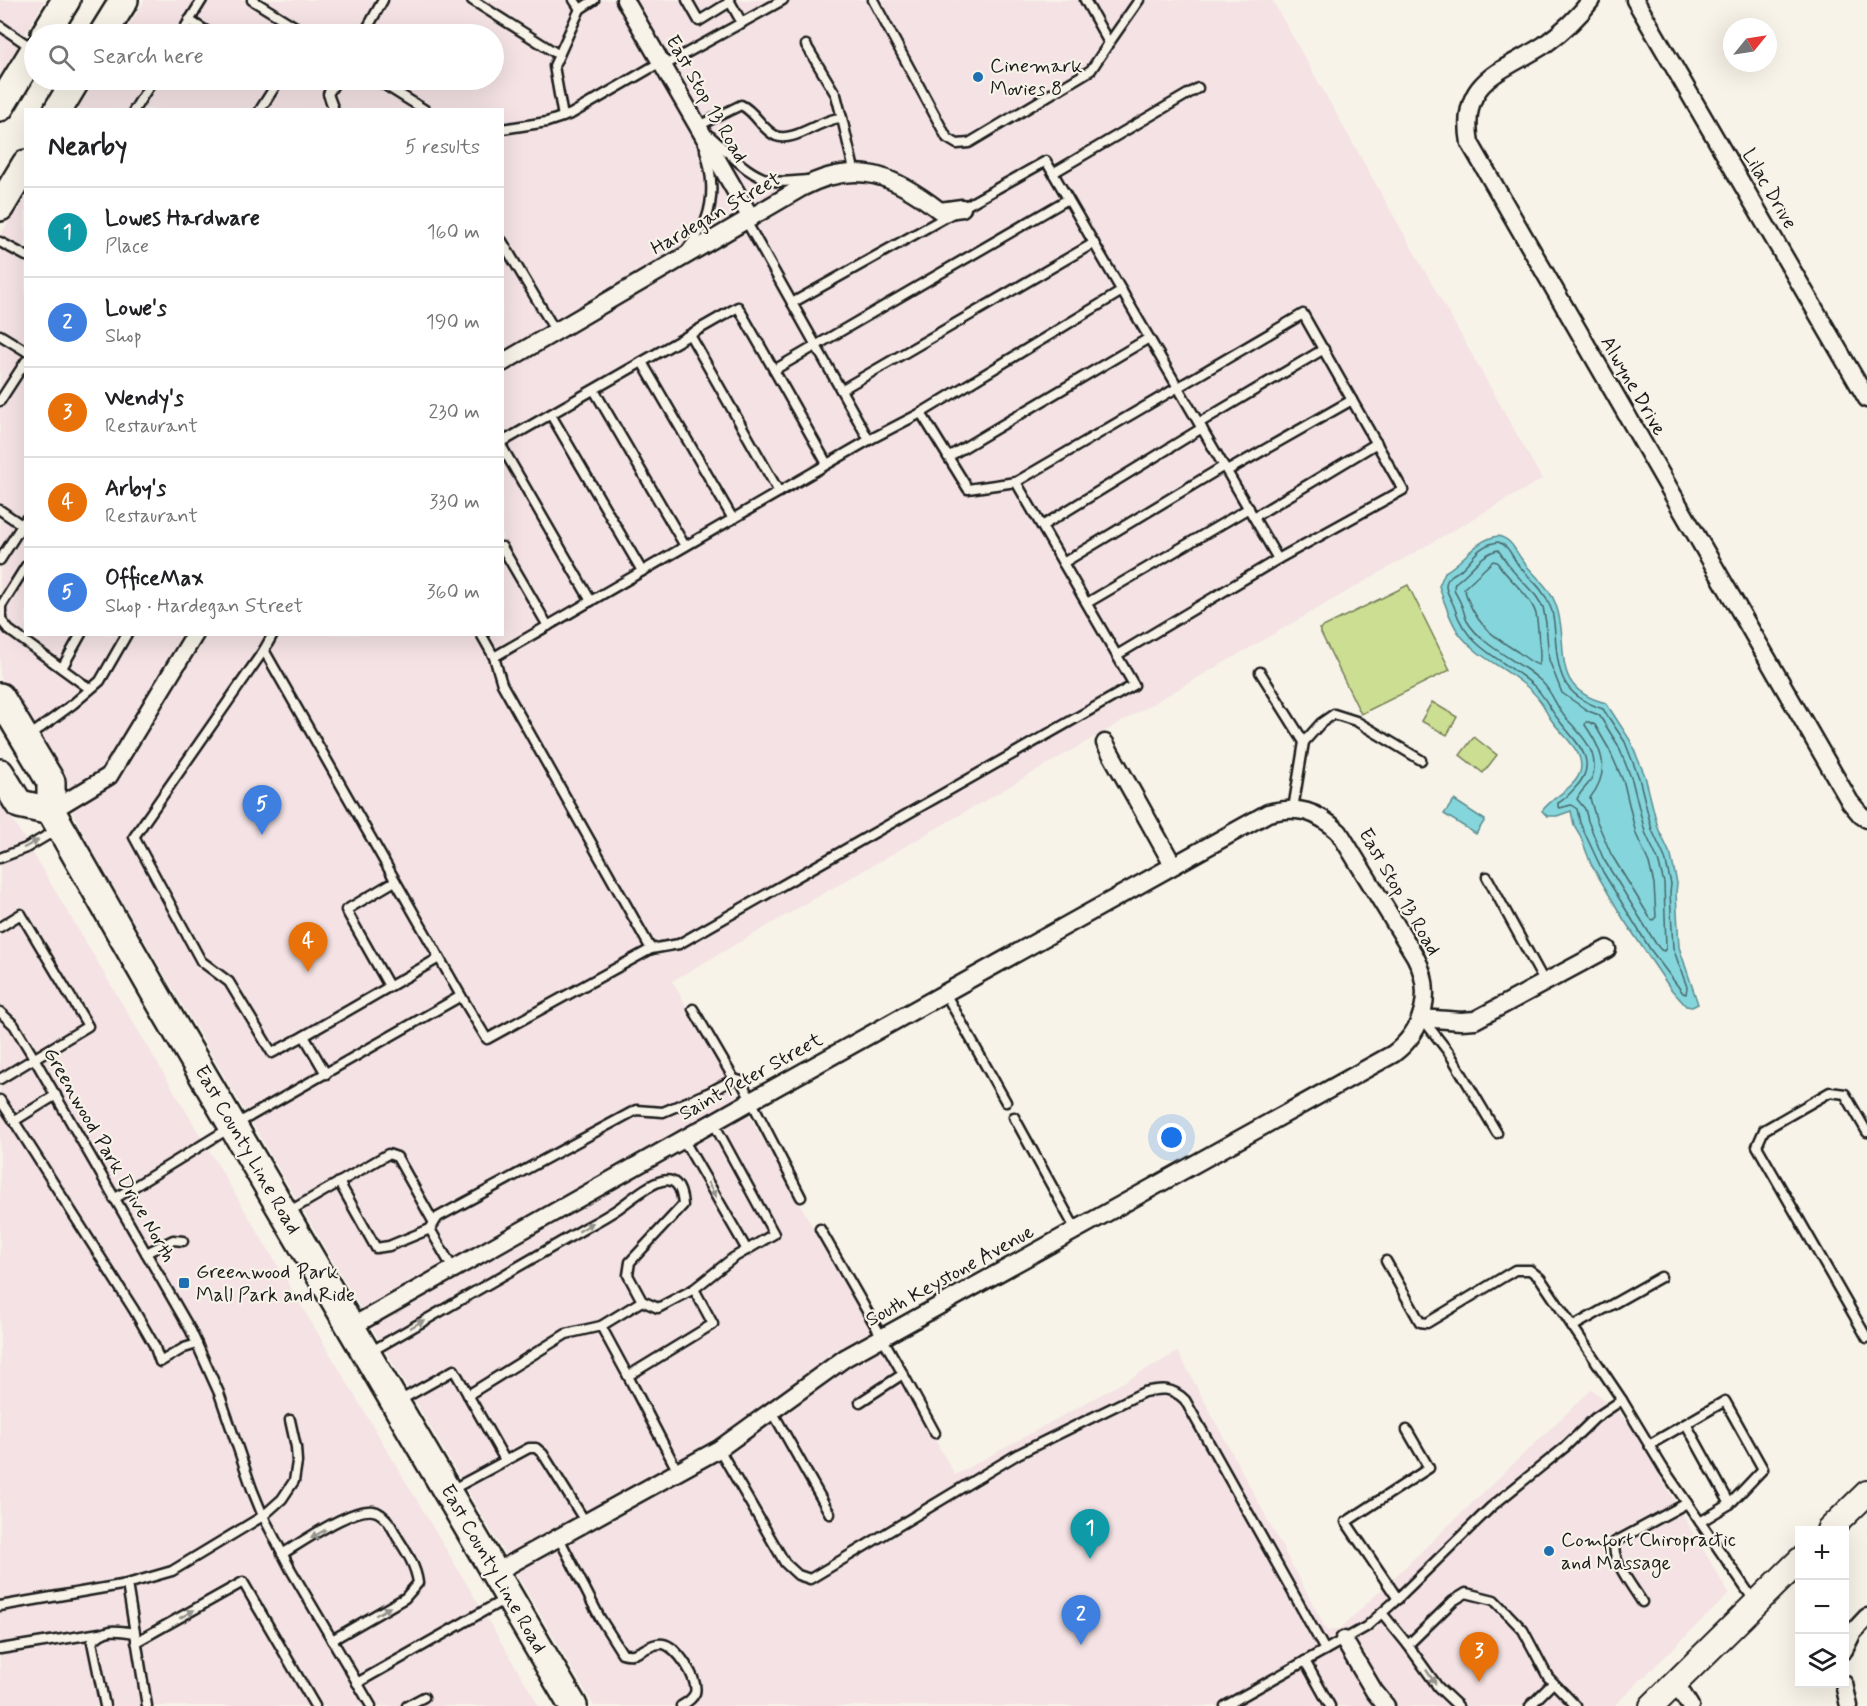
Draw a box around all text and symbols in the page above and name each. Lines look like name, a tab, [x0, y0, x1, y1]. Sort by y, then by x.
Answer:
north arrow	[1723, 18, 1777, 72]
search box	[24, 24, 504, 90]
street label: East Stop 13 Road	[658, 30, 754, 168]
icon: search	[45, 41, 78, 74]
text: Search here	[93, 43, 204, 71]
place label: Cinemark Movies 8	[990, 53, 1082, 103]
marker: Cinemark Movies 8	[971, 70, 985, 84]
text: Nearby	[48, 130, 127, 164]
text: 5 results	[405, 134, 480, 161]
street label: Lilac Drive	[1735, 144, 1803, 234]
street label: Hardegan Street	[646, 166, 786, 262]
text: Lowes Hardware	[105, 205, 260, 233]
text: 1	[63, 219, 72, 246]
text: 160 m	[427, 219, 480, 246]
text: Place	[105, 233, 149, 260]
text: Lowe's	[105, 295, 167, 323]
text: 2	[63, 309, 72, 336]
text: 190 m	[426, 309, 480, 336]
text: Shop	[105, 323, 142, 350]
street label: Alwyne Drive	[1594, 331, 1672, 441]
text: Wendy's	[105, 385, 184, 413]
text: 3	[63, 399, 72, 426]
text: 230 m	[428, 399, 480, 426]
text: Restaurant	[105, 413, 198, 440]
text: Arby's	[105, 475, 166, 503]
text: 4	[62, 489, 73, 516]
text: 330 m	[429, 489, 480, 516]
text: Restaurant	[105, 503, 198, 530]
text: OfficeMax	[105, 565, 203, 593]
text: 5	[62, 579, 74, 606]
text: 360 m	[427, 579, 480, 606]
text: Shop · Hardegan Street	[105, 593, 303, 620]
pin: 5	[242, 786, 282, 835]
street label: East Stop 13 Road	[1351, 823, 1447, 961]
one-way arrow	[23, 839, 40, 849]
pin: 4	[288, 922, 328, 972]
street label: Saint Peter Street	[674, 1026, 828, 1128]
street label: Greenwood Park Drive North	[36, 1043, 182, 1267]
street label: East County Line Road	[188, 1061, 306, 1239]
your location	[1157, 1123, 1186, 1152]
one-way arrow	[707, 1181, 717, 1198]
street label: South Keystone Avenue	[861, 1218, 1039, 1334]
one-way arrow	[578, 1223, 595, 1233]
place label: Greenwood Park Mall Park and Ride	[196, 1259, 355, 1309]
marker: Greenwood Park Mall Park and Ride	[177, 1276, 191, 1290]
one-way arrow	[409, 1319, 425, 1330]
street label: East County Line Road	[434, 1480, 552, 1658]
pin: 1	[1070, 1510, 1110, 1559]
map controls	[1795, 1526, 1849, 1688]
button: +	[1795, 1526, 1849, 1580]
place label: Comfort Chiropractic and Massage	[1561, 1527, 1736, 1578]
one-way arrow	[309, 1528, 326, 1538]
marker: Comfort Chiropractic and Massage	[1542, 1544, 1556, 1558]
button: −	[1795, 1580, 1849, 1634]
pin: 2	[1062, 1596, 1100, 1645]
one-way arrow	[375, 1606, 392, 1616]
one-way arrow	[179, 1608, 195, 1619]
pin: 3	[1460, 1632, 1498, 1682]
button: layers	[1795, 1634, 1849, 1688]
one-way arrow	[1425, 1669, 1437, 1685]

